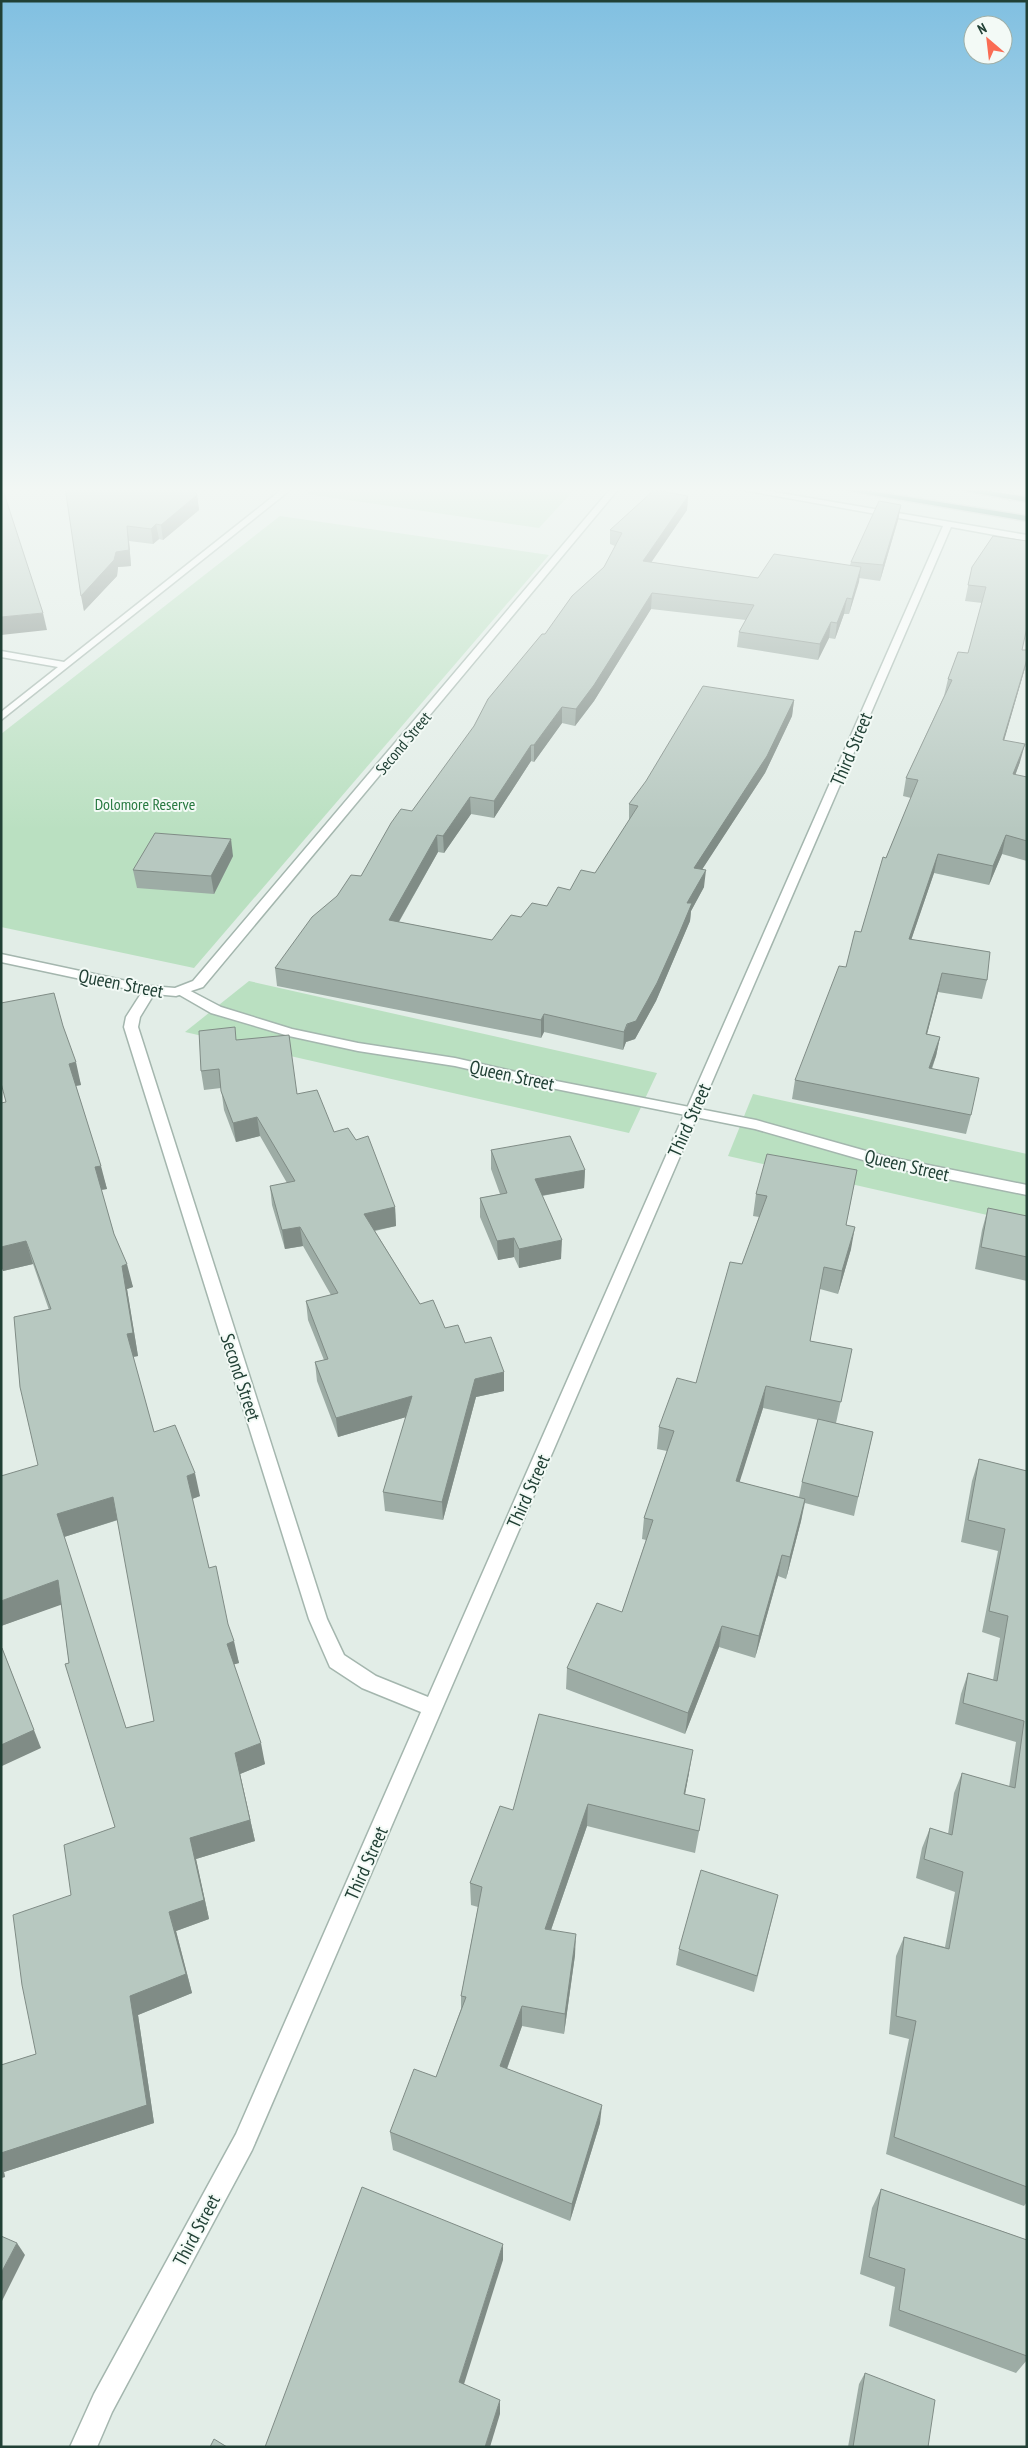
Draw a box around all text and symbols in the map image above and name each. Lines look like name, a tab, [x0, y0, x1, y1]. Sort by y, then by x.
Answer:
north arrow	[963, 15, 1013, 65]
text: N	[974, 19, 989, 38]
street label: Second Street	[371, 707, 436, 779]
street label: Third Street	[825, 708, 878, 789]
park label: Dolomore Reserve	[95, 794, 195, 814]
street label: Queen Street	[77, 963, 166, 1003]
street label: Queen Street	[467, 1054, 557, 1096]
street label: Third Street	[662, 1079, 716, 1160]
street label: Queen Street	[862, 1144, 952, 1187]
street label: Second Street	[216, 1330, 267, 1424]
street label: Third Street	[501, 1450, 555, 1531]
street label: Third Street	[339, 1822, 393, 1903]
street label: Third Street	[167, 2189, 225, 2270]

